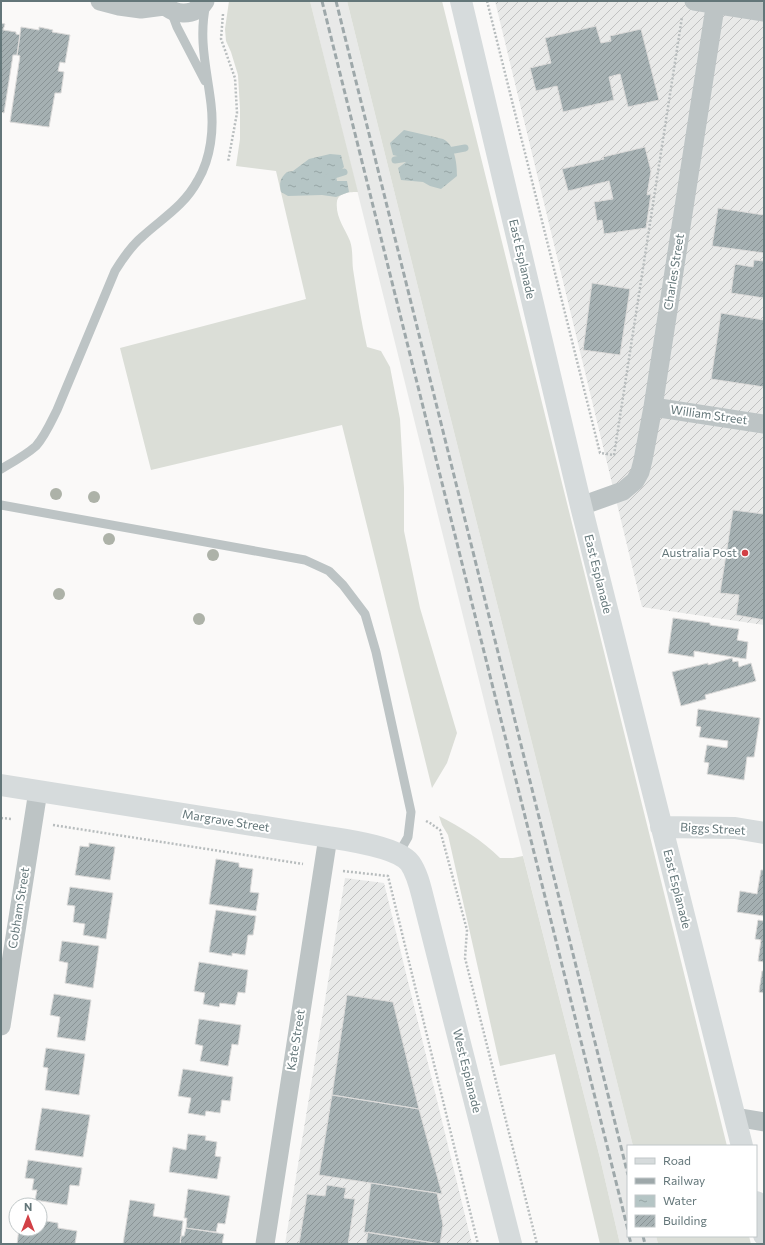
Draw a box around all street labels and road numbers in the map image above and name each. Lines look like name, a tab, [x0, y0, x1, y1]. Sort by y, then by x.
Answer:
street label: East Esplanade	[507, 218, 539, 300]
street label: Charles Street	[660, 233, 686, 311]
street label: William Street	[670, 402, 749, 426]
street label: East Esplanade	[582, 533, 616, 615]
street label: Margrave Street	[181, 806, 271, 834]
street label: Biggs Street	[680, 819, 746, 837]
street label: East Esplanade	[661, 848, 695, 930]
street label: Cobham Street	[5, 866, 31, 950]
street label: Kate Street	[283, 1008, 307, 1071]
street label: West Esplanade	[451, 1027, 485, 1114]

